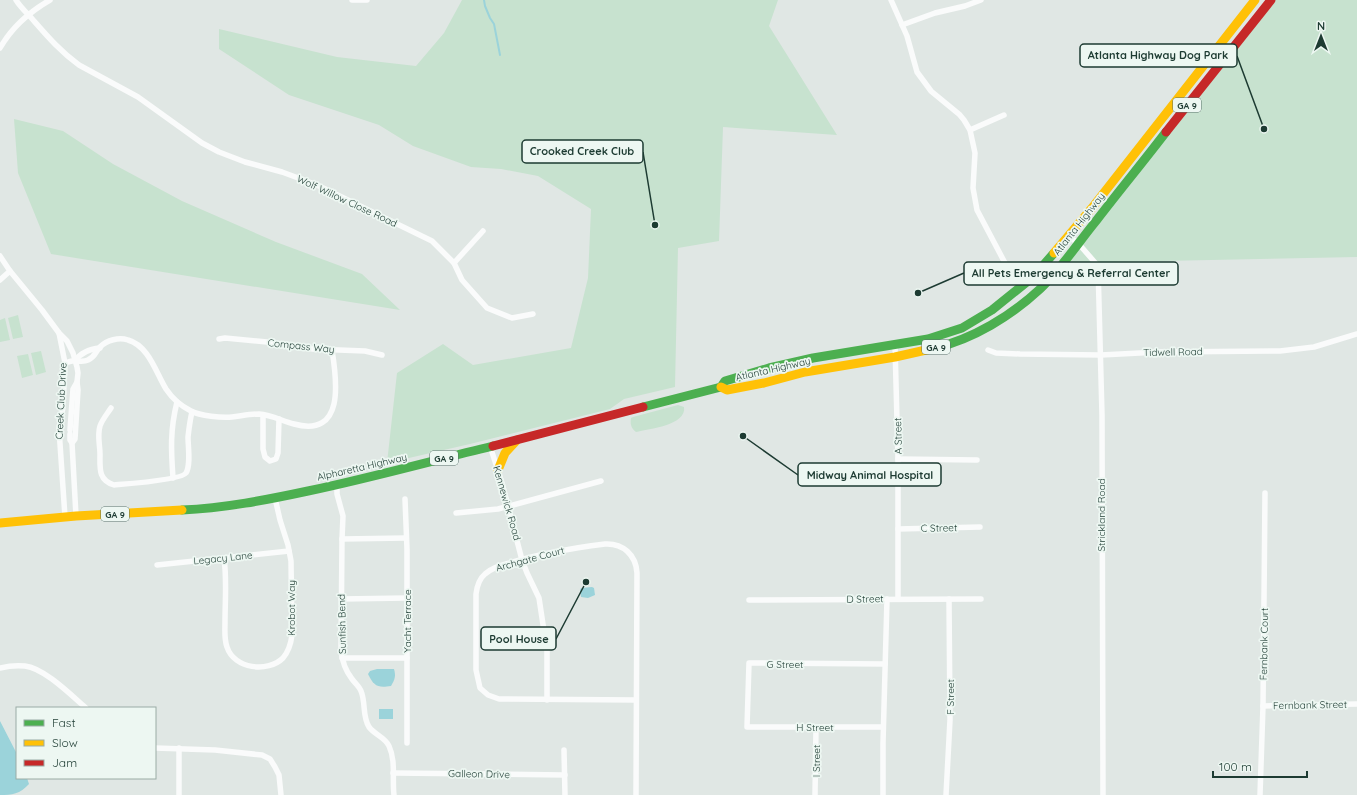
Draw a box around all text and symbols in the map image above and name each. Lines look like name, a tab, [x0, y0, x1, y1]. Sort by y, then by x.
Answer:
north arrow	[1301, 16, 1341, 56]
text: N	[1317, 19, 1325, 33]
callout: Atlanta Highway Dog Park	[1080, 44, 1237, 67]
text: Atlanta Highway Dog Park	[1088, 48, 1228, 62]
road number: GA 9	[1173, 98, 1201, 112]
callout: Crooked Creek Club	[522, 140, 643, 163]
text: Crooked Creek Club	[530, 144, 634, 158]
street label: Wolf Willow Close Road	[295, 172, 399, 230]
street label: Atlanta Highway	[1050, 190, 1108, 258]
callout: All Pets Emergency & Referral Center	[964, 262, 1178, 285]
text: All Pets Emergency & Referral Center	[972, 266, 1171, 280]
street label: Compass Way	[267, 336, 335, 356]
road number: GA 9	[922, 340, 950, 354]
street label: Tidwell Road	[1143, 345, 1203, 359]
street label: Atlanta Highway	[734, 354, 812, 384]
street label: Creek Club Drive	[52, 362, 70, 440]
street label: A Street	[891, 417, 905, 454]
street label: Alpharetta Highway	[316, 450, 408, 484]
road number: GA 9	[430, 451, 458, 465]
callout: Midway Animal Hospital	[798, 463, 941, 486]
street label: Kennewick Road	[490, 464, 524, 542]
text: Midway Animal Hospital	[807, 468, 933, 482]
street label: Strickland Road	[1095, 478, 1108, 552]
road number: GA 9	[101, 507, 129, 521]
street label: C Street	[921, 521, 958, 535]
street label: Archgate Court	[494, 543, 566, 574]
street label: Legacy Lane	[193, 548, 254, 568]
street label: Krobot Way	[285, 580, 298, 636]
street label: Yacht Terrace	[401, 589, 414, 653]
street label: D Street	[846, 592, 884, 606]
street label: Sunfish Bend	[335, 594, 349, 654]
street label: Fernbank Court	[1257, 607, 1271, 680]
callout: Pool House	[481, 627, 556, 650]
text: Pool House	[489, 632, 549, 646]
street label: G Street	[766, 658, 804, 671]
street label: F Street	[944, 679, 957, 715]
street label: Fernbank Street	[1273, 698, 1348, 712]
legend	[16, 707, 156, 779]
text: Fast	[52, 715, 76, 730]
street label: H Street	[796, 721, 834, 734]
text: Slow	[52, 735, 78, 750]
street label: I Street	[810, 744, 823, 777]
scale bar	[1213, 753, 1307, 779]
text: Jam	[52, 755, 77, 770]
text: 100 m	[1219, 759, 1252, 774]
street label: Galleon Drive	[448, 767, 510, 781]

